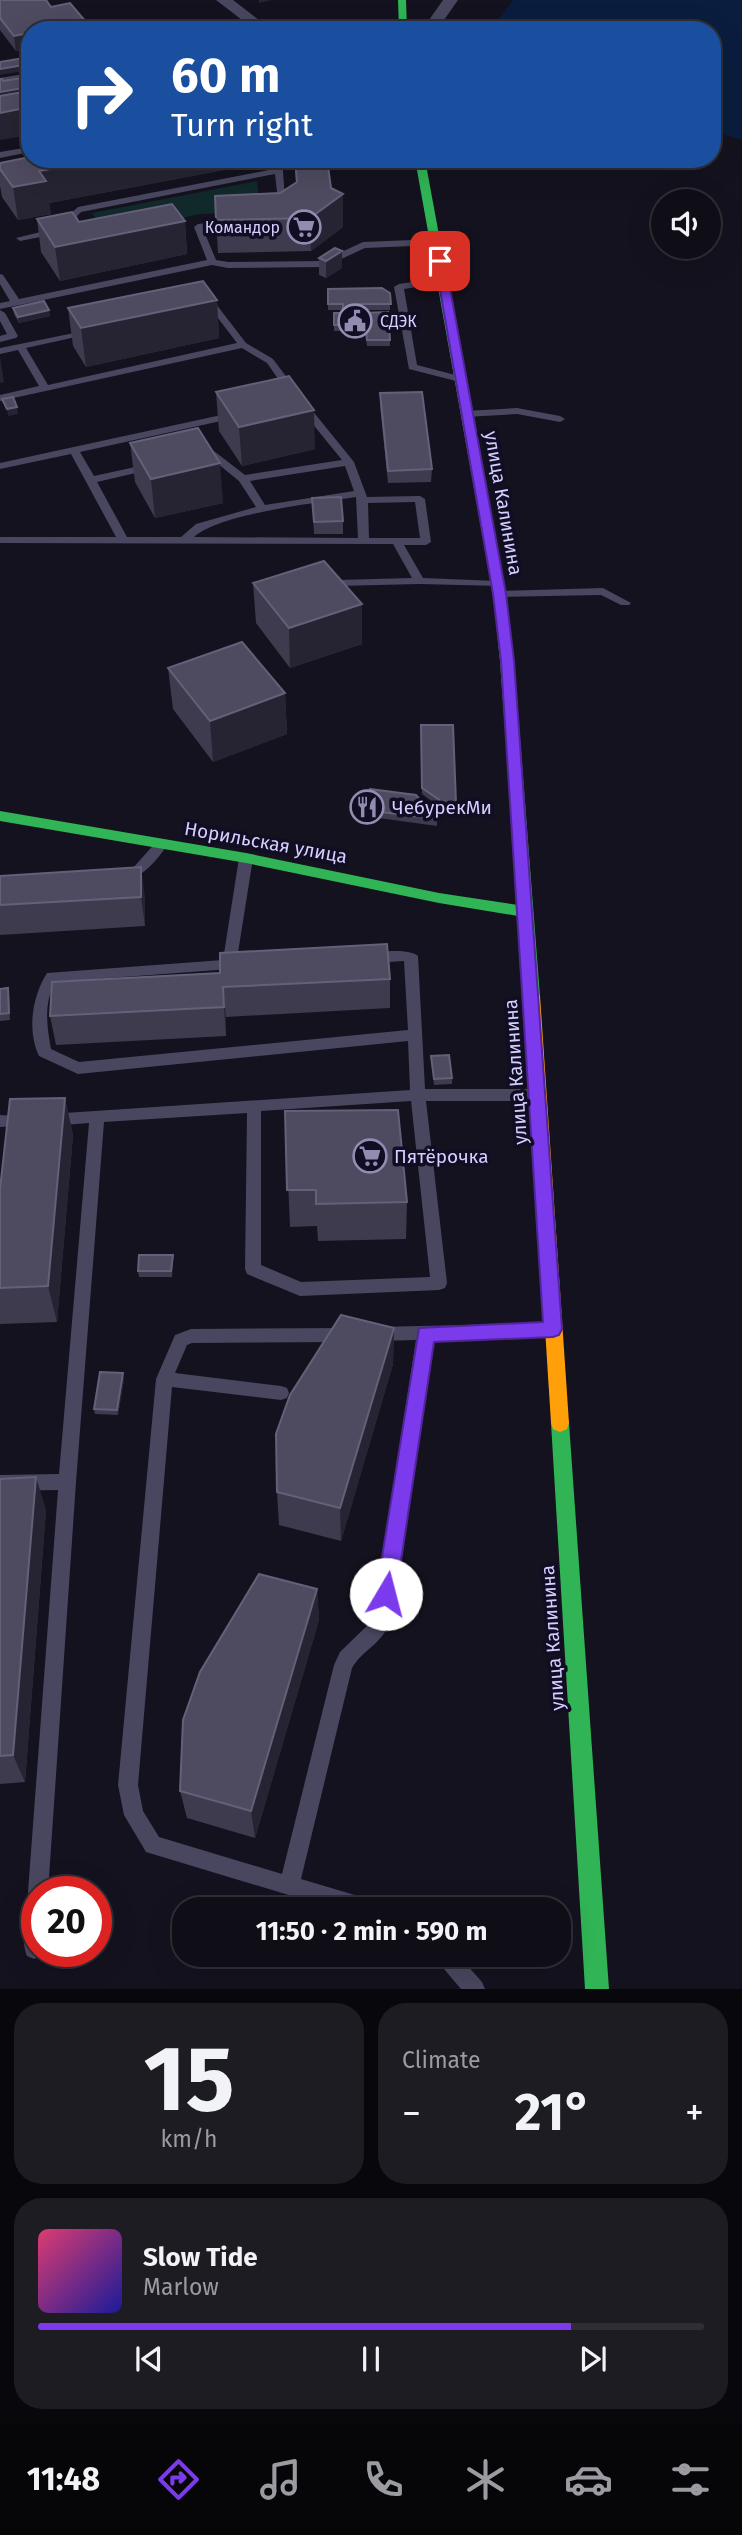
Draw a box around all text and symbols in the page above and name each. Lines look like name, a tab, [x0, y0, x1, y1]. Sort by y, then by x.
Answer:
text: 60 m	[171, 46, 280, 105]
icon: right	[56, 49, 147, 140]
text: Turn right	[171, 106, 313, 144]
map controls	[651, 189, 721, 259]
button: sound	[651, 189, 721, 259]
supermarket icon: Командор	[285, 208, 323, 246]
place label: Командор	[205, 218, 280, 237]
pin	[410, 231, 470, 291]
icon: arrive	[421, 242, 459, 280]
public building icon: СДЭК	[336, 302, 374, 340]
place label: СДЭК	[380, 312, 417, 331]
street label: улица Калинина	[480, 429, 528, 577]
restaurant icon: ЧебурекМи	[348, 788, 386, 826]
place label: ЧебурекМи	[392, 796, 492, 819]
street label: Норильская улица	[183, 817, 349, 868]
street label: улица Калинина	[499, 998, 532, 1146]
supermarket icon: Пятёрочка	[351, 1137, 389, 1175]
place label: Пятёрочка	[394, 1145, 489, 1168]
position arrow	[349, 1557, 423, 1631]
street label: улица Калинина	[536, 1564, 569, 1712]
speed limit sign: 20	[21, 1876, 112, 1967]
text: 11:50 · 2 min · 590 m	[256, 1916, 487, 1947]
text: 15	[143, 2025, 235, 2134]
text: Climate	[402, 2046, 481, 2074]
text: 21°	[515, 2081, 592, 2144]
text: −	[402, 2090, 421, 2136]
text: +	[685, 2090, 704, 2136]
text: km/h	[161, 2125, 217, 2153]
text: Slow Tide	[143, 2242, 258, 2273]
text: Marlow	[143, 2273, 219, 2301]
icon: previous	[130, 2340, 168, 2378]
icon: pause	[352, 2340, 390, 2378]
icon: next	[574, 2340, 612, 2378]
icon: directions	[154, 2455, 203, 2504]
icon: music	[256, 2455, 305, 2504]
icon: phone	[359, 2455, 408, 2504]
icon: climate	[461, 2455, 510, 2504]
icon: car	[564, 2455, 613, 2504]
icon: filters	[666, 2455, 715, 2504]
text: 11:48	[27, 2460, 100, 2498]

